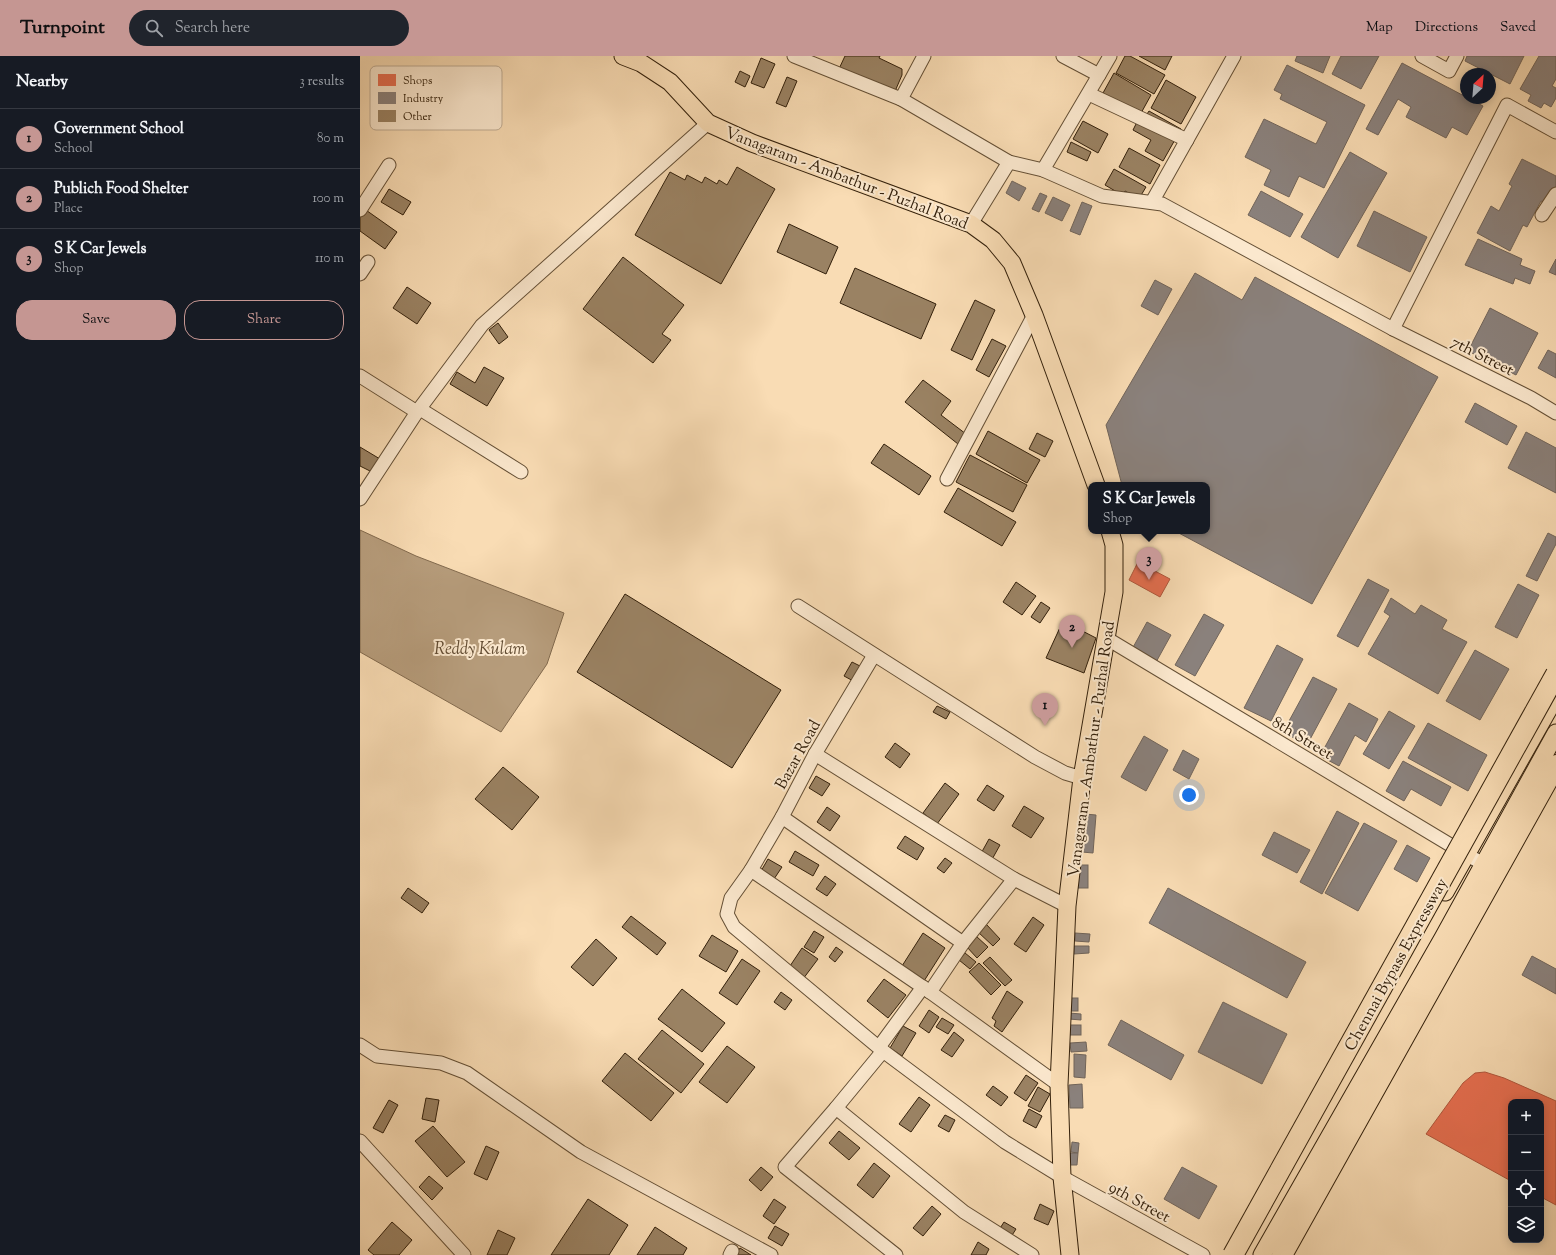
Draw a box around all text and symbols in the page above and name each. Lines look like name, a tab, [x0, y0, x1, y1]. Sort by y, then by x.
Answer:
search box	[129, 10, 409, 46]
text: Turnpoint	[20, 15, 105, 42]
icon: search	[143, 17, 165, 39]
text: Search here	[175, 18, 250, 39]
text: Map	[1366, 18, 1393, 38]
text: Directions	[1415, 18, 1478, 38]
text: Saved	[1500, 18, 1536, 38]
legend	[370, 66, 502, 130]
north arrow	[1460, 68, 1496, 104]
text: Nearby	[16, 70, 68, 94]
text: 3 results	[299, 73, 344, 91]
text: Shops	[403, 73, 432, 89]
text: Industry	[403, 91, 444, 107]
text: Other	[403, 109, 432, 125]
text: Government School	[54, 119, 184, 140]
street label: Vanagaram - Ambathur - Puzhal Road	[721, 122, 971, 236]
text: 1	[27, 130, 31, 148]
text: 80 m	[317, 130, 344, 148]
text: School	[54, 140, 93, 158]
text: Publich Food Shelter	[54, 179, 188, 200]
text: 2	[26, 190, 32, 208]
text: 100 m	[312, 190, 344, 208]
text: Place	[54, 200, 83, 218]
text: S K Car Jewels	[54, 239, 147, 260]
text: 3	[26, 250, 32, 268]
text: 110 m	[315, 250, 344, 268]
text: Shop	[54, 260, 83, 278]
button: Save	[16, 300, 176, 340]
button: Share	[184, 300, 344, 340]
street label: 7th Street	[1447, 332, 1518, 383]
popup	[1088, 482, 1210, 534]
text: S K Car Jewels	[1103, 489, 1195, 510]
text: Shop	[1103, 510, 1132, 528]
pin: 3	[1136, 547, 1162, 580]
pin: 2	[1059, 615, 1085, 648]
street label: Vanagaram - Ambathur - Puzhal Road	[1063, 620, 1122, 879]
water label: Reddy Kulam	[434, 638, 526, 662]
pin: 1	[1032, 693, 1058, 726]
street label: 8th Street	[1267, 712, 1337, 767]
street label: Bazar Road	[771, 716, 828, 794]
your location	[1179, 785, 1199, 805]
street label: Chennai Bypass Expressway	[1340, 875, 1454, 1056]
map controls	[1508, 1099, 1544, 1243]
button: +	[1508, 1099, 1544, 1135]
button: −	[1508, 1135, 1544, 1171]
button: locate	[1508, 1171, 1544, 1207]
street label: 9th Street	[1104, 1177, 1174, 1230]
button: layers	[1508, 1207, 1544, 1243]

